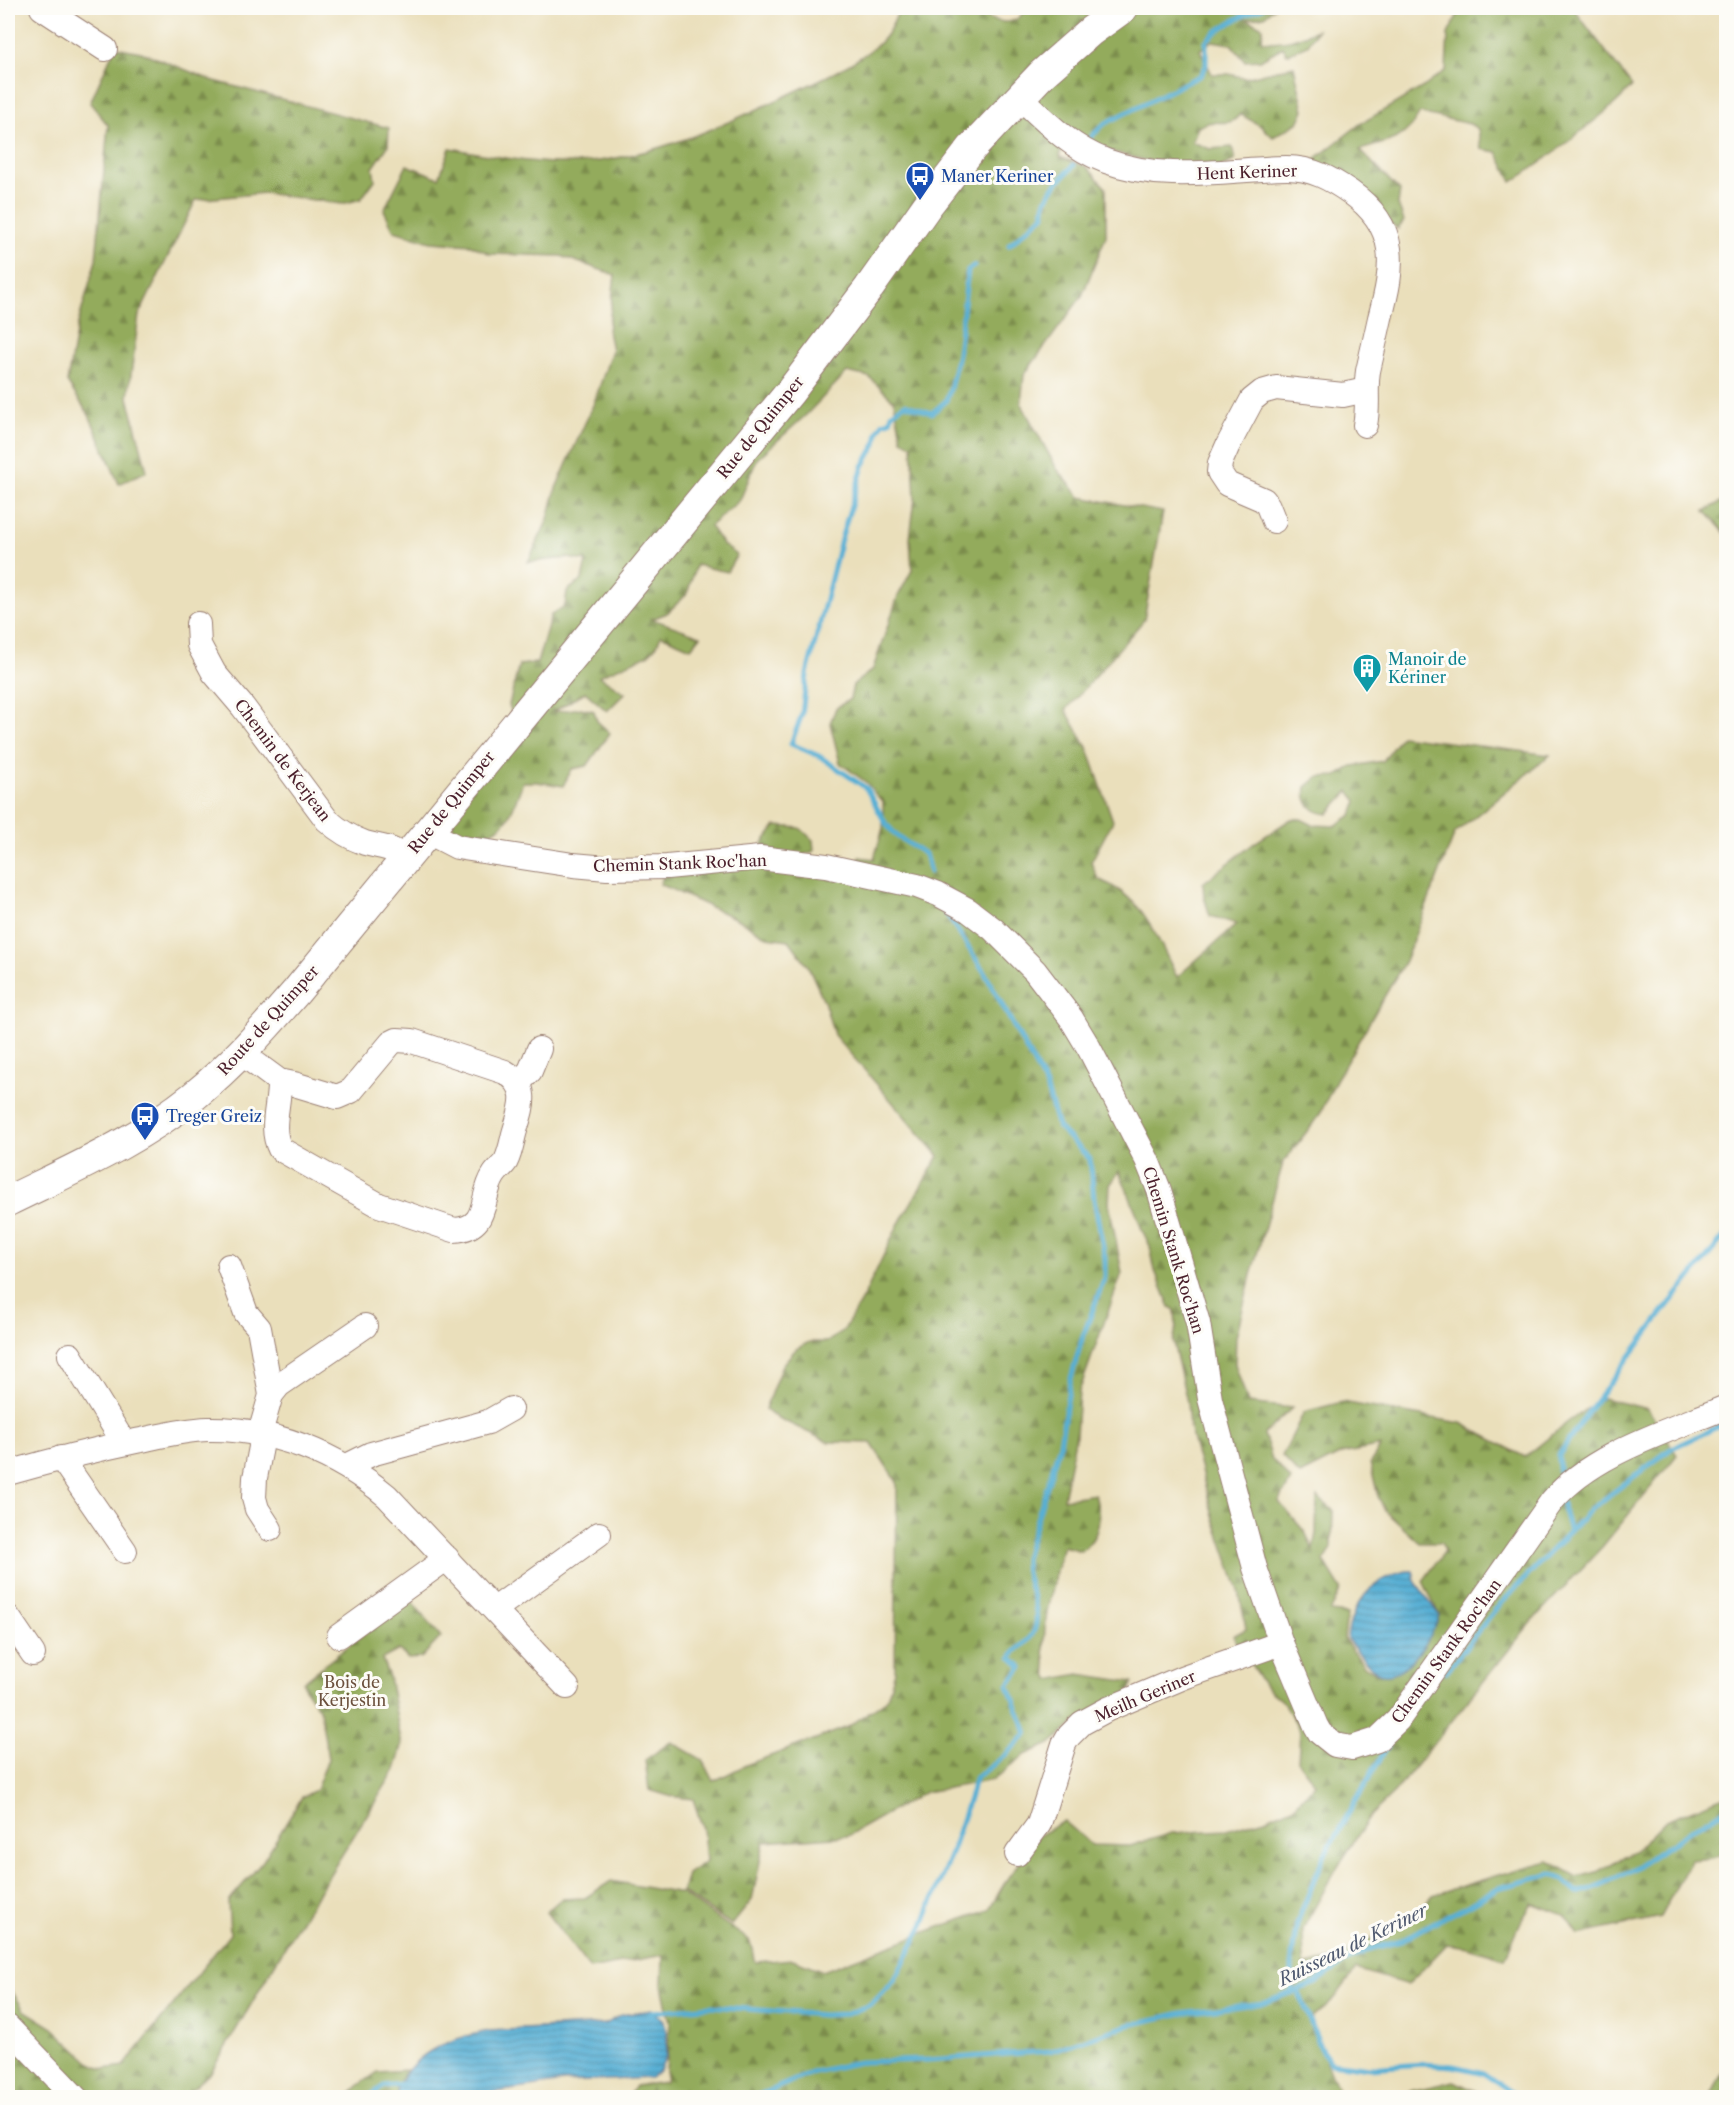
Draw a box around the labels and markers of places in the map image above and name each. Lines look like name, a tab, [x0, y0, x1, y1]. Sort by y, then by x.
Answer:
bus stop icon: Maner Keriner	[904, 160, 936, 202]
place label: Maner Keriner	[941, 166, 1054, 186]
place label: Manoir de Kériner	[1388, 649, 1467, 687]
building icon: Manoir de Kériner	[1351, 652, 1383, 694]
bus stop icon: Treger Greiz	[129, 1100, 161, 1142]
place label: Treger Greiz	[166, 1106, 262, 1126]

